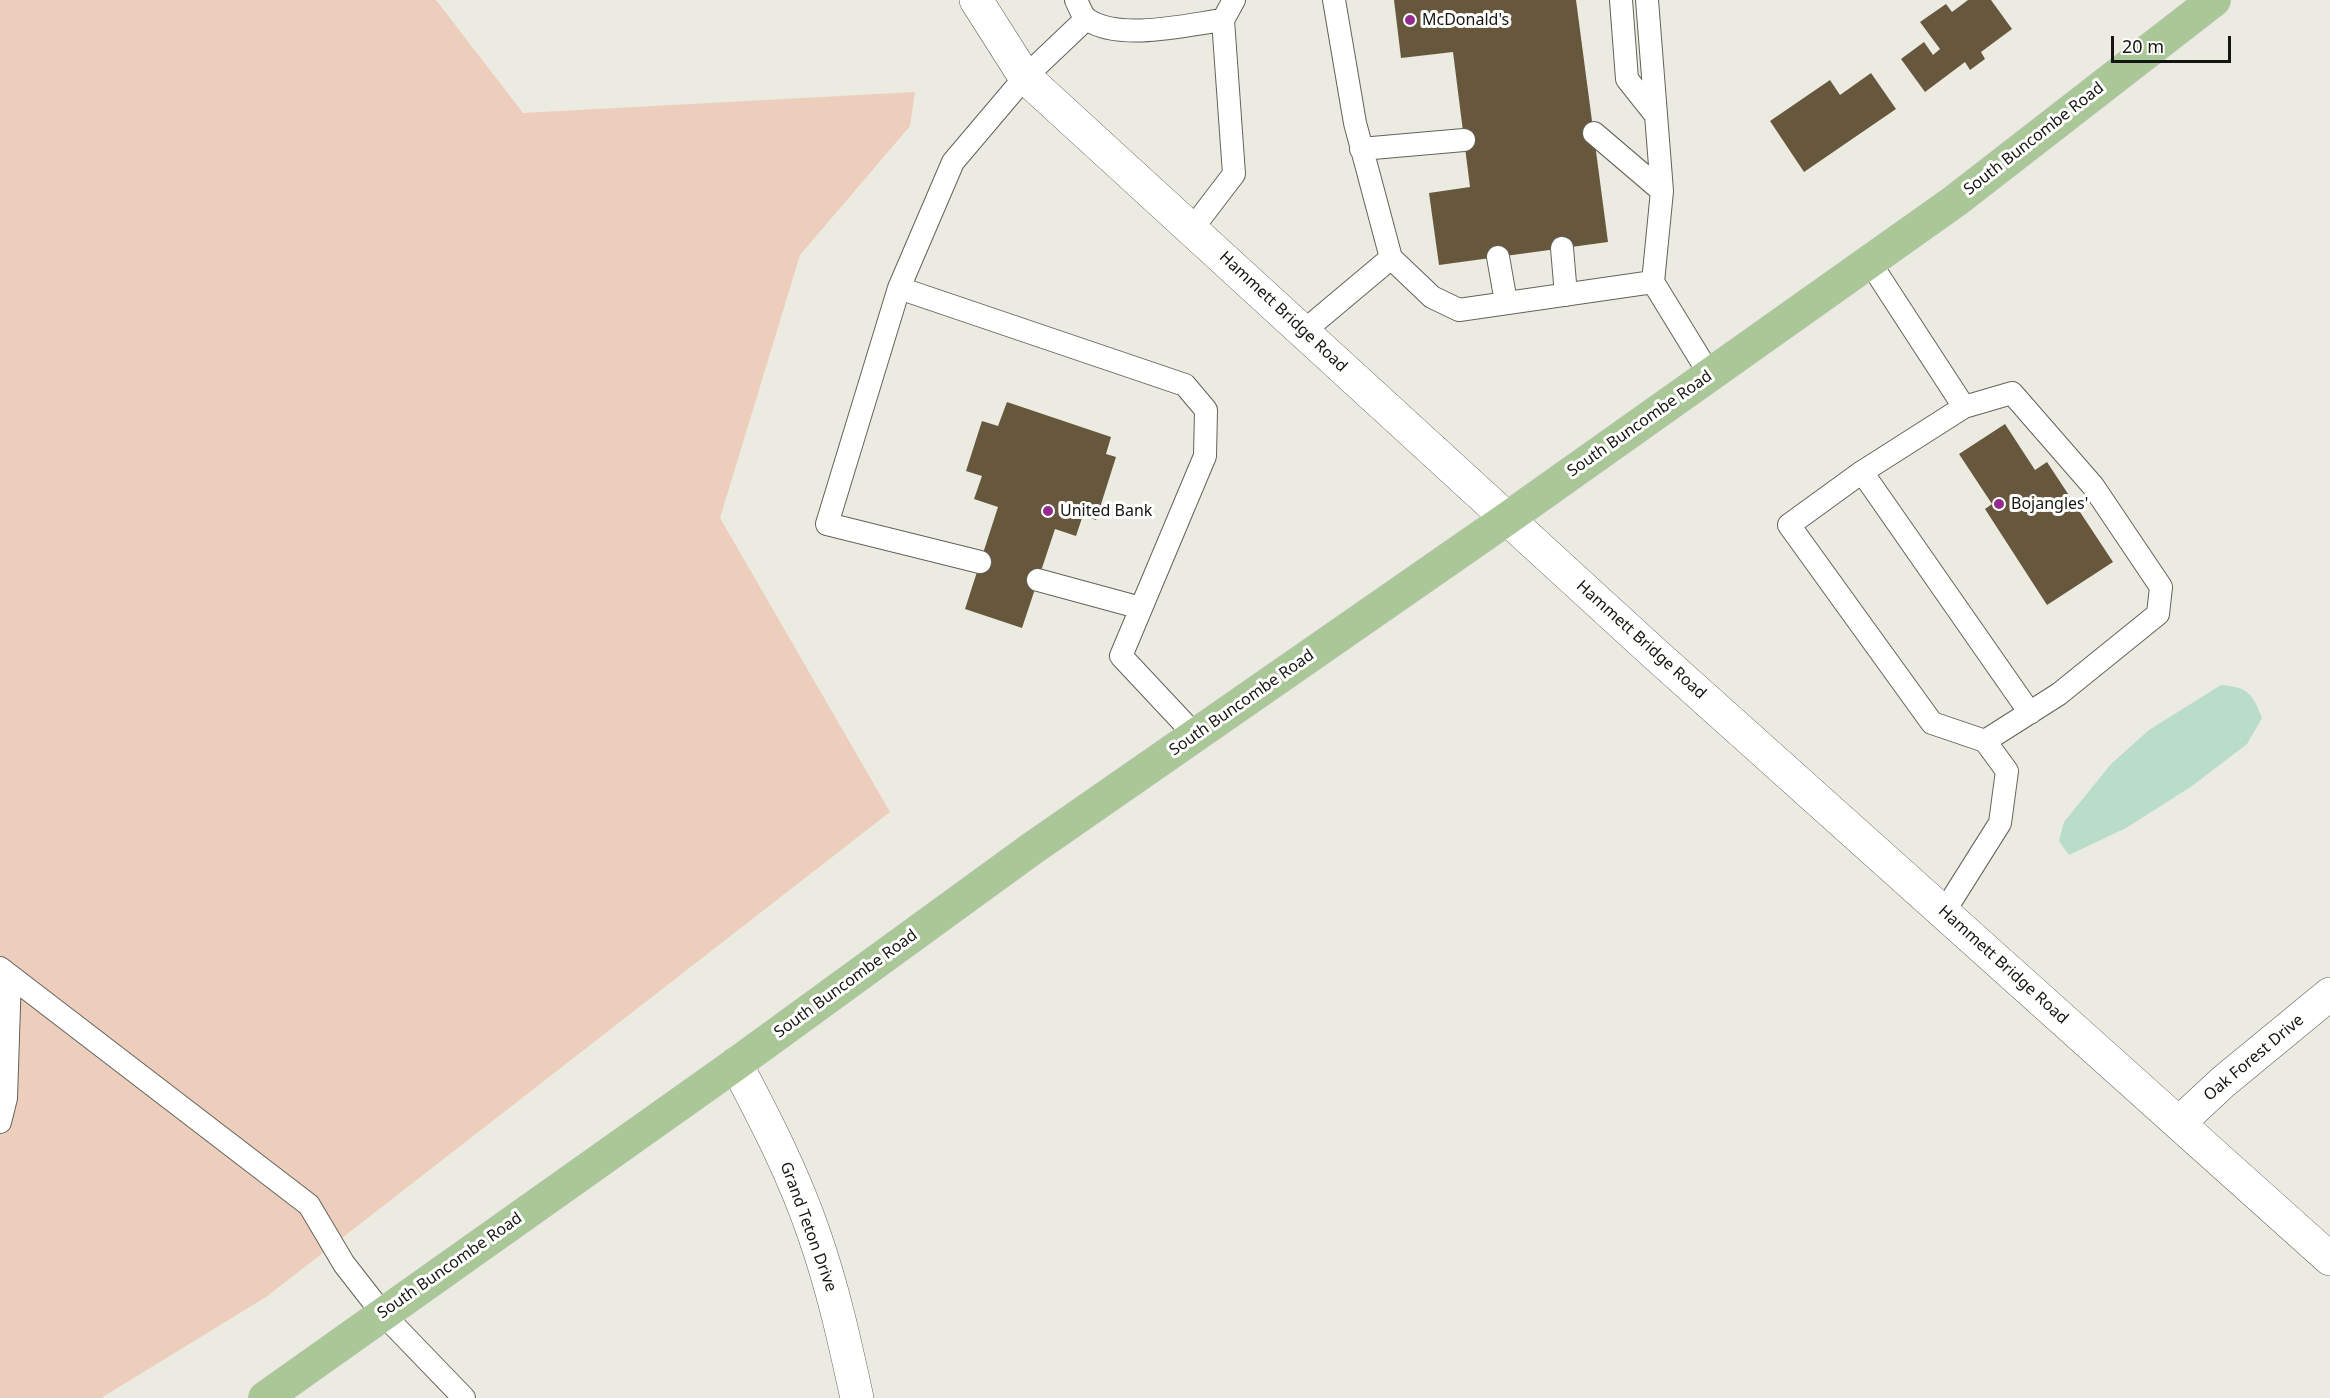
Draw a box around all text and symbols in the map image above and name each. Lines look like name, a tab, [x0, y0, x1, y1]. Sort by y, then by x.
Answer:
place label: McDonald's	[1422, 10, 1509, 30]
marker: McDonald's	[1403, 13, 1417, 27]
scale bar	[2114, 24, 2234, 62]
text: 20 m	[2122, 34, 2164, 58]
street label: South Buncombe Road	[1960, 78, 2108, 200]
street label: Hammett Bridge Road	[1215, 248, 1351, 376]
street label: South Buncombe Road	[1564, 367, 1716, 481]
place label: Bojangles'	[2011, 494, 2088, 514]
marker: Bojangles'	[1992, 497, 2006, 511]
place label: United Bank	[1060, 501, 1152, 521]
marker: United Bank	[1041, 504, 1055, 518]
street label: Hammett Bridge Road	[1572, 577, 1710, 703]
street label: South Buncombe Road	[1166, 646, 1318, 760]
street label: Hammett Bridge Road	[1934, 902, 2072, 1028]
street label: South Buncombe Road	[771, 926, 921, 1042]
street label: Oak Forest Drive	[2200, 1011, 2308, 1105]
street label: Grand Teton Drive	[776, 1160, 840, 1294]
street label: South Buncombe Road	[374, 1209, 526, 1323]

